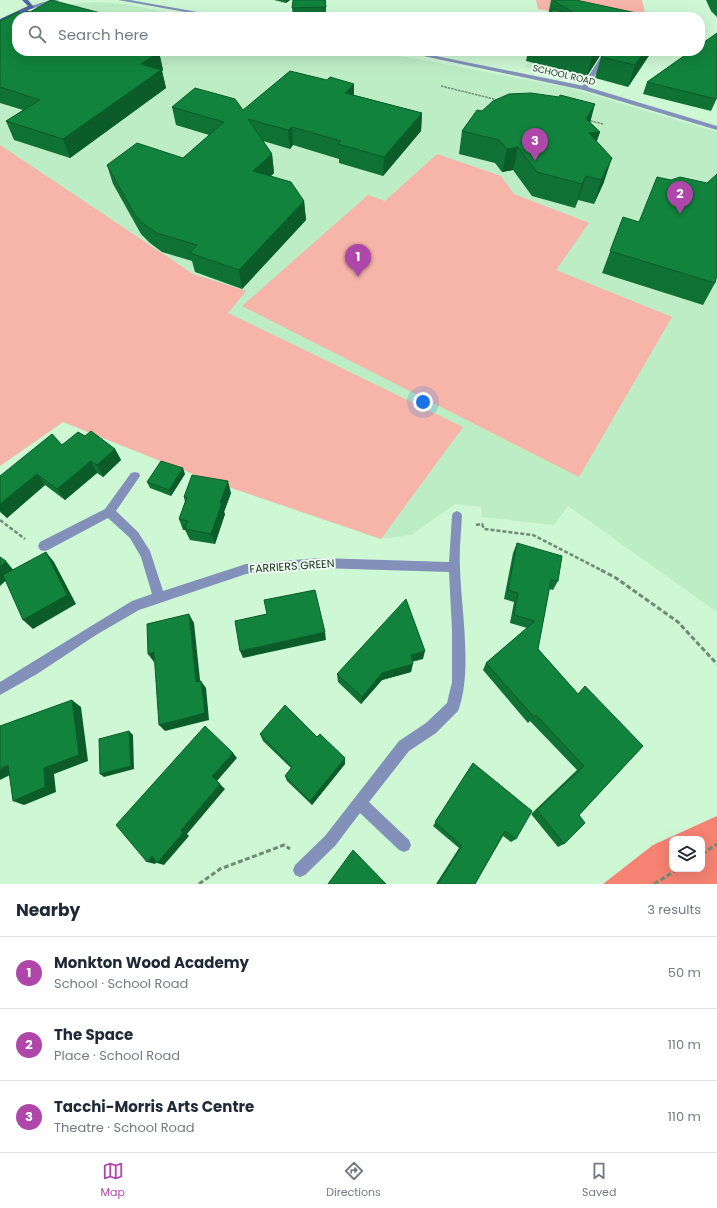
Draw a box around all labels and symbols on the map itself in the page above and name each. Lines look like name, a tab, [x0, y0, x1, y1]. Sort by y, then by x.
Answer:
street label: SCHOOL ROAD	[532, 62, 596, 88]
pin: 3	[522, 128, 548, 161]
pin: 2	[667, 181, 693, 214]
pin: 1	[345, 244, 371, 277]
your location	[413, 392, 433, 412]
street label: FARRIERS GREEN	[249, 555, 335, 577]

